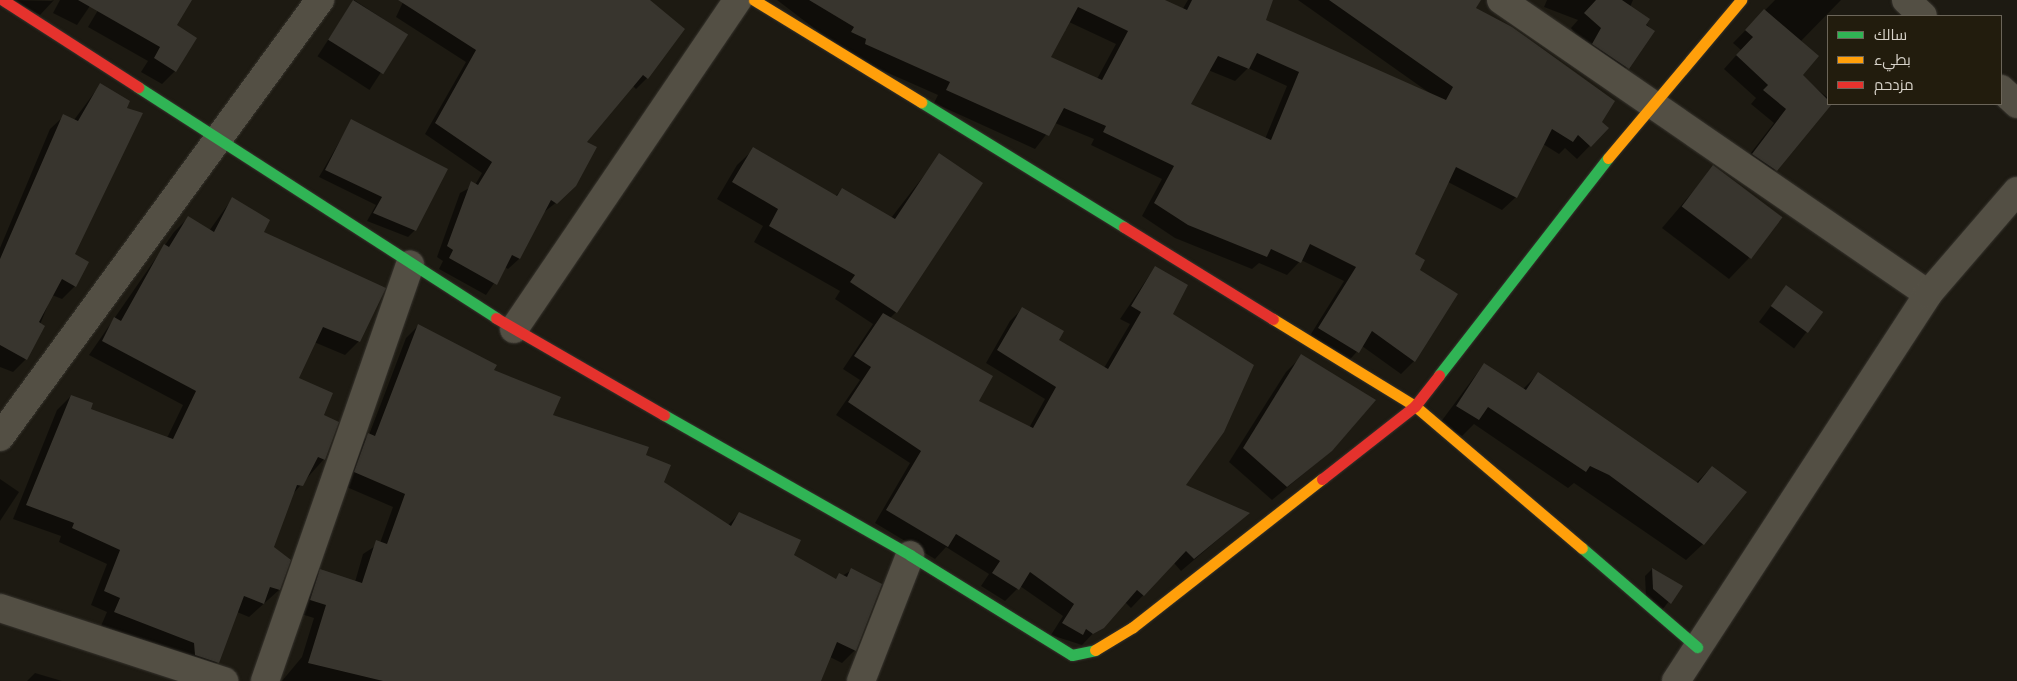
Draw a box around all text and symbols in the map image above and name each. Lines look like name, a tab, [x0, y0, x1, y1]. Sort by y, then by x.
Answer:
legend	[1827, 15, 2002, 105]
text: سالك	[1874, 25, 1907, 43]
text: بطيء	[1874, 50, 1911, 68]
text: مزدحم	[1874, 75, 1914, 93]

